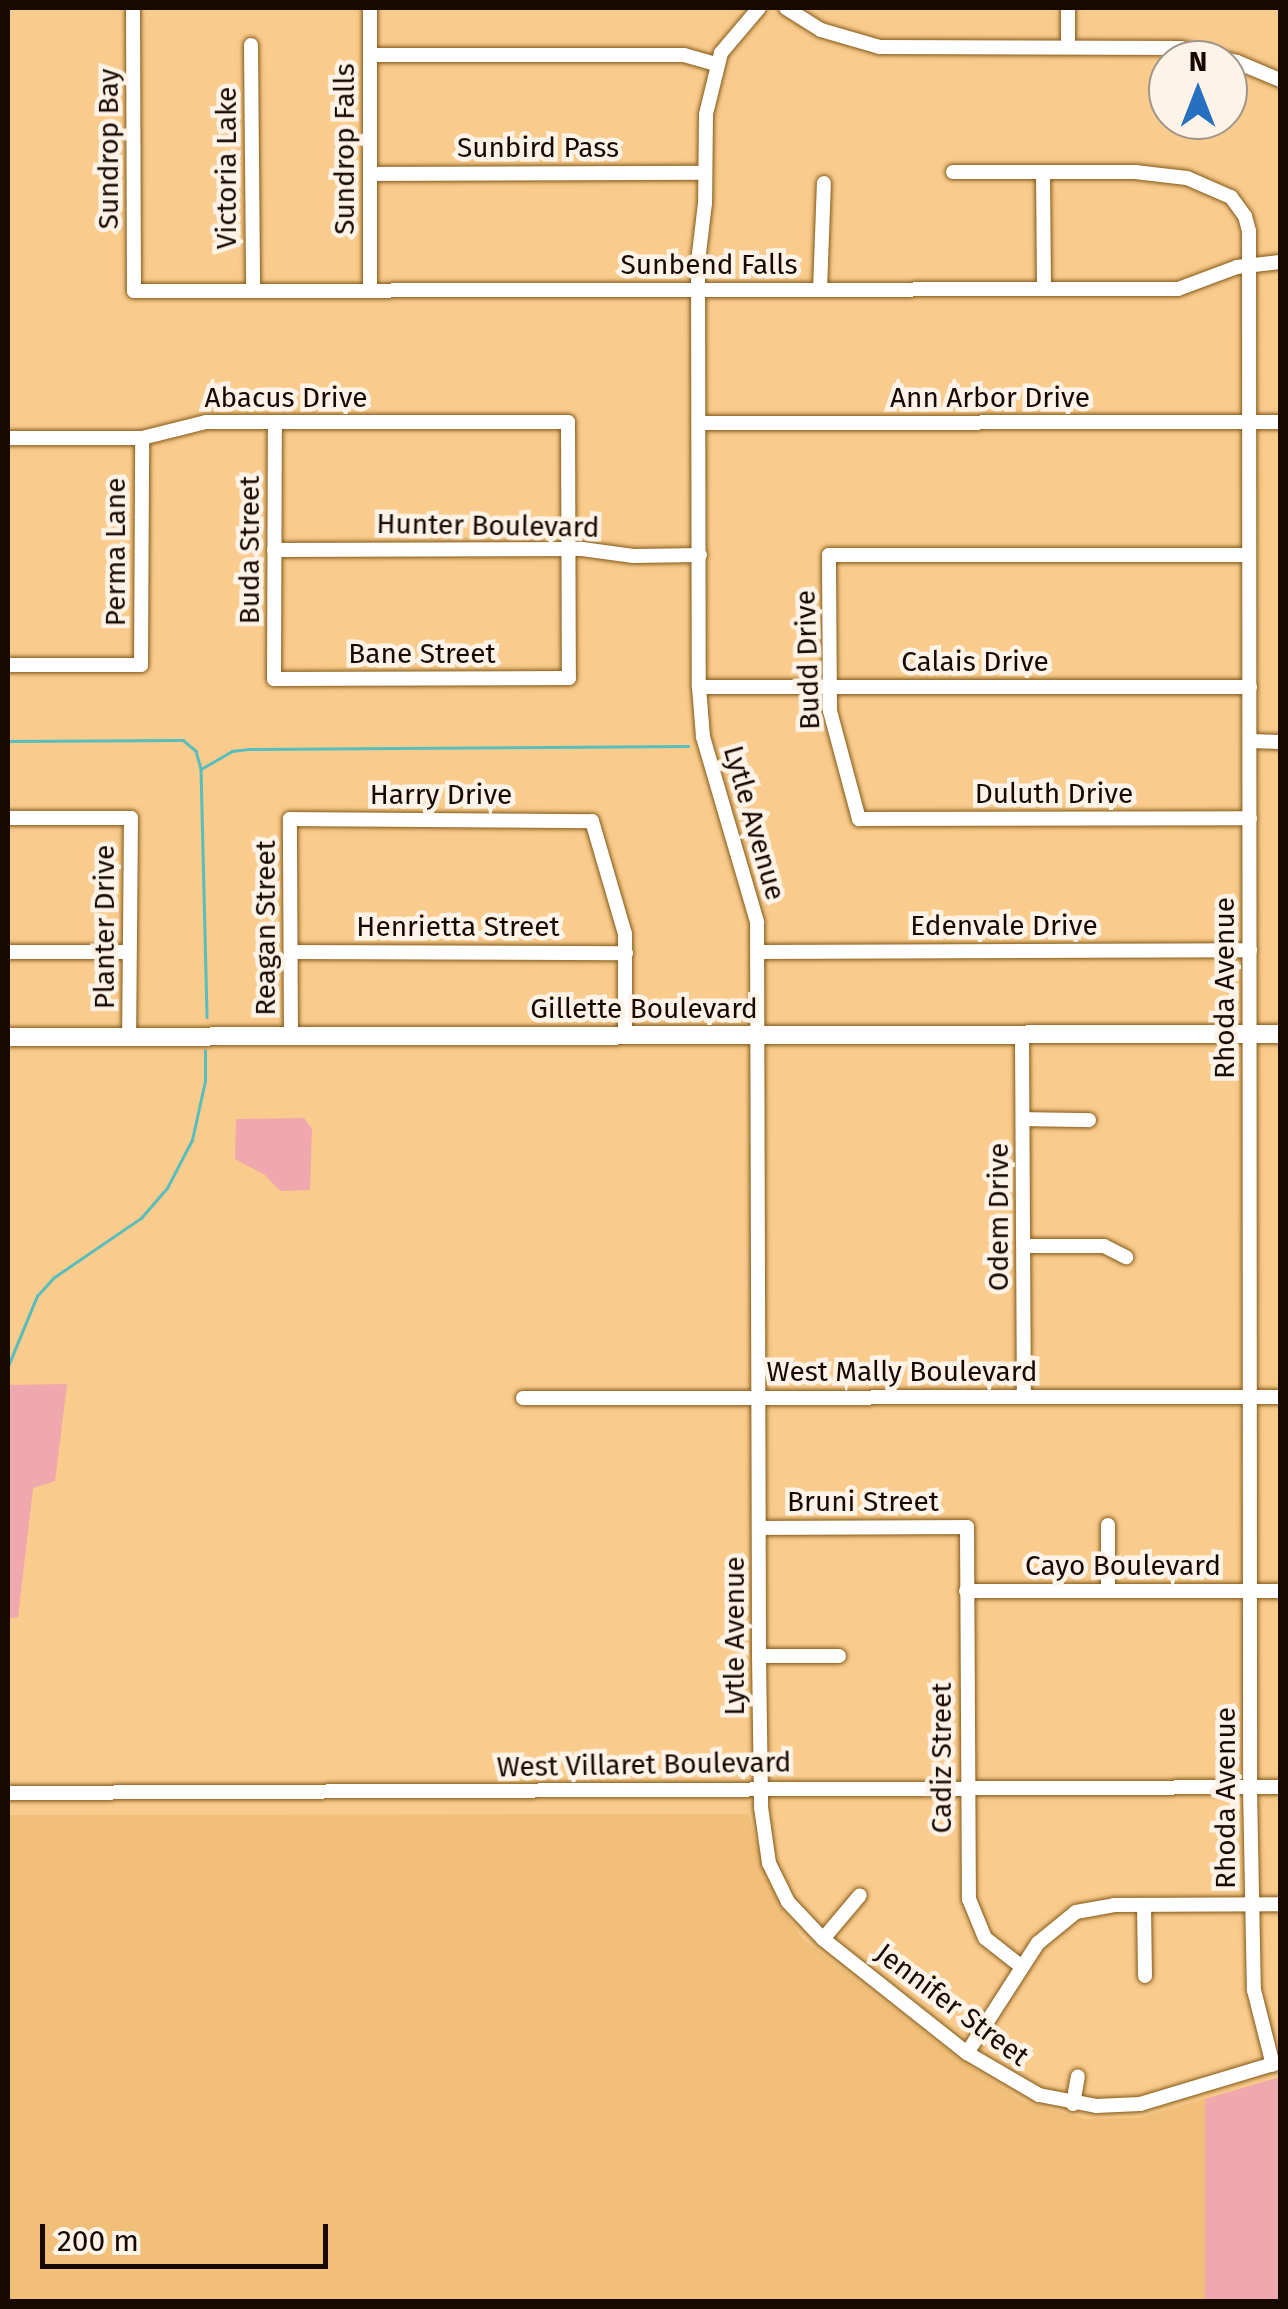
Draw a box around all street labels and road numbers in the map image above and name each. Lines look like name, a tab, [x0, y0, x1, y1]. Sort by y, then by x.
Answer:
street label: Sundrop Falls	[328, 63, 362, 235]
street label: Sundrop Bay	[92, 69, 126, 229]
street label: Victoria Lake	[210, 87, 244, 249]
street label: Sunbird Pass	[457, 131, 619, 165]
street label: Sunbend Falls	[621, 248, 797, 282]
street label: Abacus Drive	[204, 381, 368, 415]
street label: Ann Arbor Drive	[890, 381, 1090, 415]
street label: Buda Street	[233, 476, 267, 624]
street label: Perma Lane	[99, 478, 133, 626]
street label: Hunter Boulevard	[376, 507, 600, 545]
street label: Budd Drive	[789, 590, 827, 730]
street label: Bane Street	[348, 637, 496, 671]
street label: Calais Drive	[901, 645, 1049, 679]
street label: Lytle Avenue	[716, 742, 792, 904]
street label: Duluth Drive	[975, 777, 1133, 811]
street label: Harry Drive	[370, 778, 512, 812]
street label: Reagan Street	[249, 840, 283, 1016]
street label: Planter Drive	[88, 845, 122, 1009]
street label: Rhoda Avenue	[1208, 897, 1242, 1079]
street label: Edenvale Drive	[910, 909, 1098, 943]
street label: Henrietta Street	[356, 910, 560, 944]
street label: Gillette Boulevard	[530, 992, 758, 1026]
street label: Odem Drive	[982, 1143, 1016, 1291]
street label: West Mally Boulevard	[767, 1355, 1037, 1389]
street label: Bruni Street	[787, 1485, 939, 1519]
street label: Cayo Boulevard	[1025, 1549, 1221, 1583]
street label: Lytle Avenue	[718, 1556, 752, 1716]
street label: Cadiz Street	[925, 1683, 959, 1833]
street label: Rhoda Avenue	[1209, 1707, 1243, 1889]
street label: West Villaret Boulevard	[496, 1746, 792, 1784]
street label: Jennifer Street	[869, 1936, 1035, 2074]

